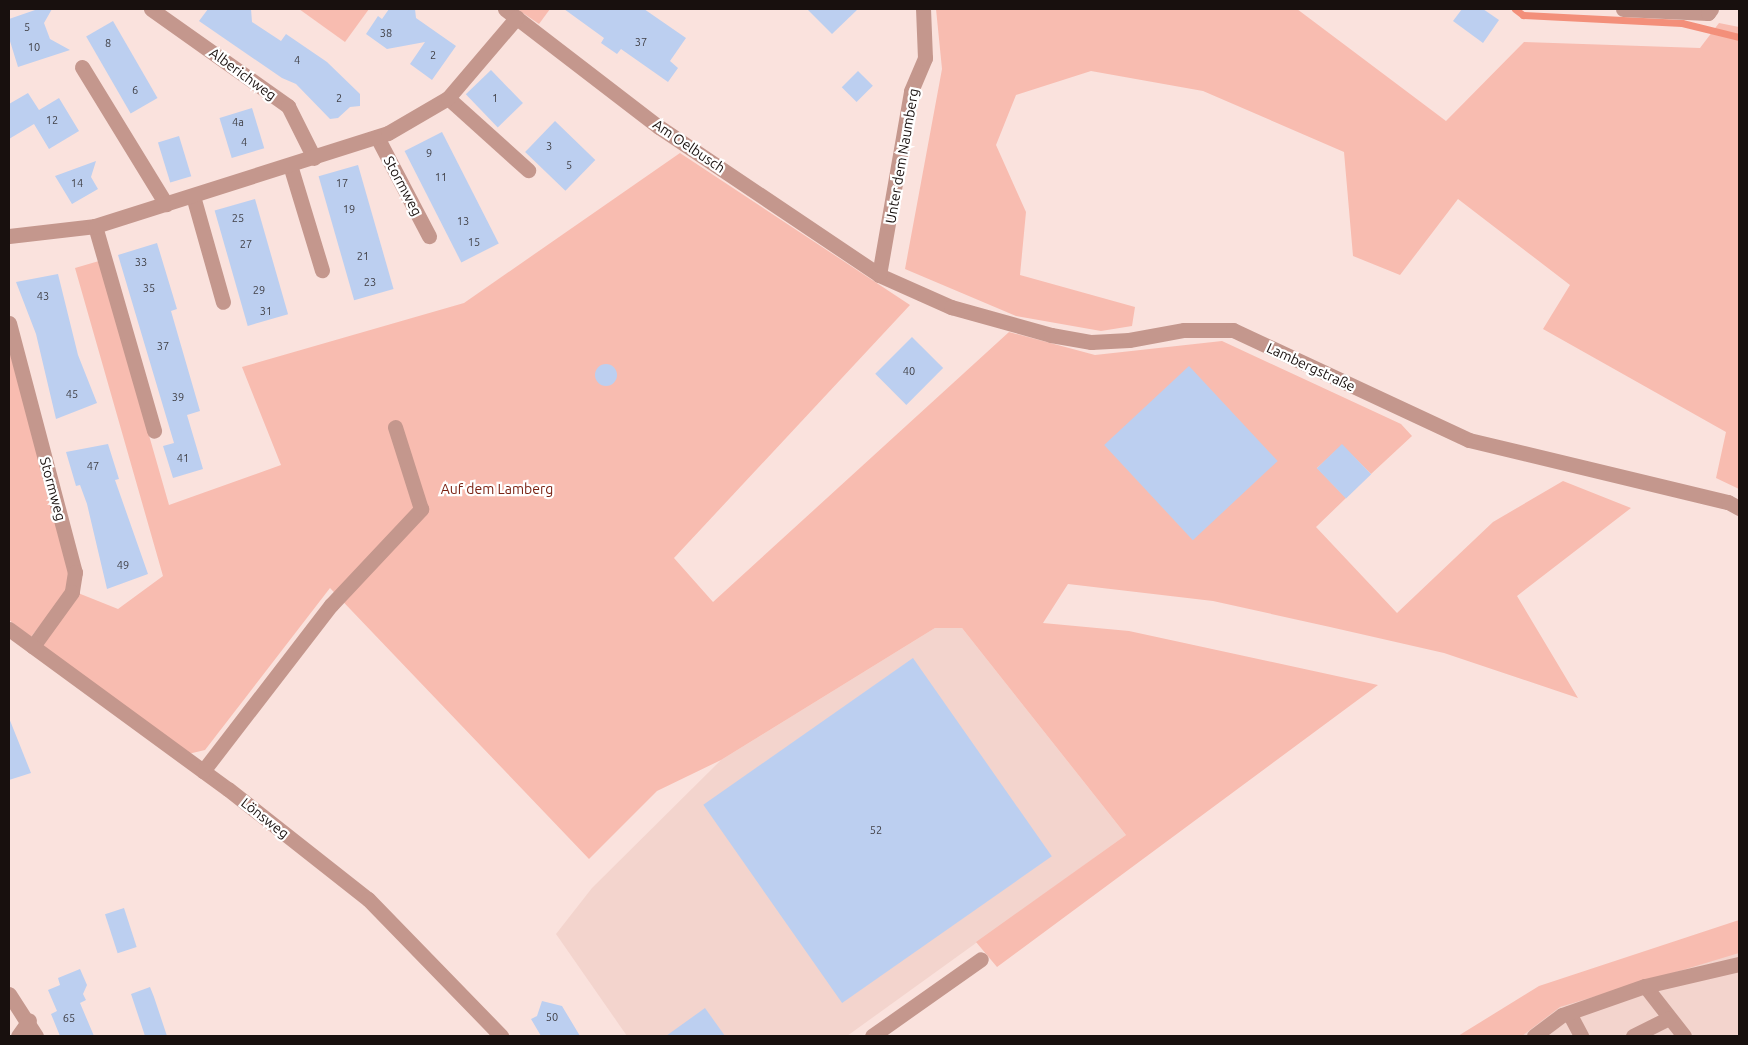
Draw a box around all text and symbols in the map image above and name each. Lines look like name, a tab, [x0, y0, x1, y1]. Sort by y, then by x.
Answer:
house number: 5	[24, 20, 30, 34]
house number: 38	[380, 26, 392, 40]
house number: 37	[635, 35, 647, 49]
house number: 8	[105, 36, 111, 50]
house number: 10	[28, 40, 40, 54]
street label: Alberichweg	[206, 44, 280, 104]
house number: 2	[430, 48, 436, 62]
house number: 4	[294, 53, 300, 67]
house number: 6	[132, 83, 138, 97]
street label: Unter dem Naumberg	[882, 87, 922, 225]
house number: 2	[336, 91, 342, 105]
house number: 1	[492, 91, 498, 105]
house number: 12	[46, 113, 58, 127]
house number: 4a	[232, 115, 244, 129]
street label: Am Oelbusch	[650, 116, 728, 176]
house number: 4	[241, 135, 247, 149]
house number: 3	[546, 139, 552, 153]
house number: 9	[426, 146, 432, 160]
street label: Stormweg	[380, 153, 426, 219]
house number: 5	[566, 158, 572, 172]
house number: 11	[435, 170, 447, 184]
house number: 14	[71, 176, 83, 190]
house number: 17	[336, 176, 348, 190]
house number: 19	[343, 202, 355, 216]
house number: 25	[232, 211, 244, 225]
house number: 13	[457, 214, 469, 228]
house number: 15	[468, 235, 480, 249]
house number: 27	[240, 237, 252, 251]
house number: 21	[357, 249, 369, 263]
house number: 33	[135, 255, 147, 269]
house number: 23	[364, 275, 376, 289]
house number: 35	[143, 281, 155, 295]
house number: 29	[253, 283, 265, 297]
house number: 43	[37, 289, 49, 303]
house number: 31	[260, 304, 272, 318]
house number: 37	[157, 339, 169, 353]
street label: Lambergstraße	[1264, 339, 1358, 395]
house number: 40	[903, 364, 915, 378]
house number: 45	[66, 387, 78, 401]
house number: 39	[172, 390, 184, 404]
house number: 41	[177, 451, 189, 465]
street label: Stormweg	[36, 455, 70, 523]
house number: 47	[87, 459, 99, 473]
park label: Auf dem Lamberg	[441, 481, 553, 497]
house number: 49	[117, 558, 129, 572]
street label: Lönsweg	[238, 794, 292, 842]
house number: 52	[870, 823, 882, 837]
house number: 50	[546, 1010, 558, 1024]
house number: 65	[63, 1011, 75, 1025]

